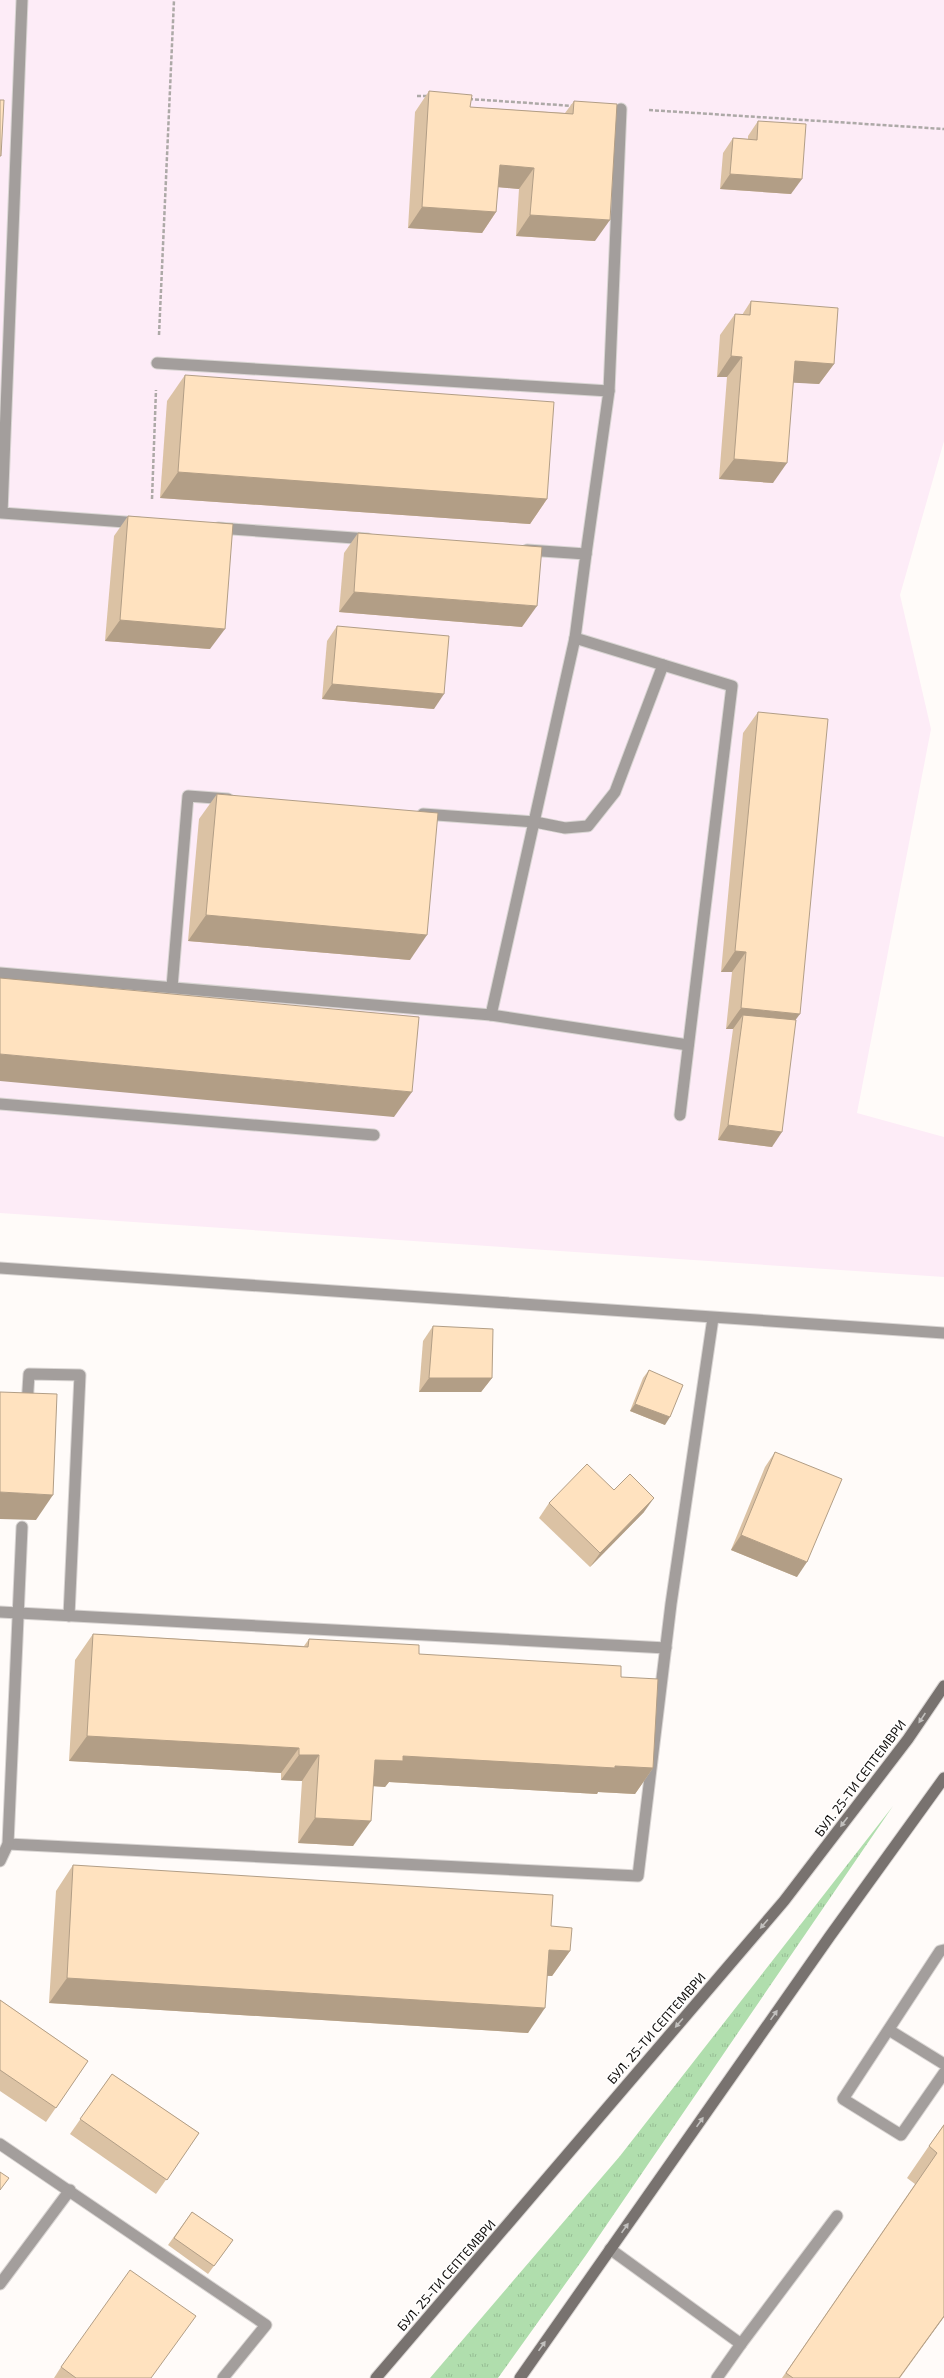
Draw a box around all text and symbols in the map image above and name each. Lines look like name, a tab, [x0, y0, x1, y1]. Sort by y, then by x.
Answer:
one-way arrow	[918, 1713, 926, 1723]
street label: БУЛ. 25-ТИ СЕПТЕМВРИ	[811, 1716, 909, 1840]
one-way arrow	[840, 1817, 848, 1828]
one-way arrow	[759, 1919, 768, 1930]
street label: БУЛ. 25-ТИ СЕПТЕМВРИ	[603, 1969, 709, 2087]
one-way arrow	[770, 2010, 778, 2021]
one-way arrow	[675, 2018, 684, 2028]
one-way arrow	[696, 2117, 704, 2127]
street label: БУЛ. 25-ТИ СЕПТЕМВРИ	[393, 2216, 499, 2334]
one-way arrow	[621, 2223, 629, 2233]
one-way arrow	[538, 2341, 546, 2351]

